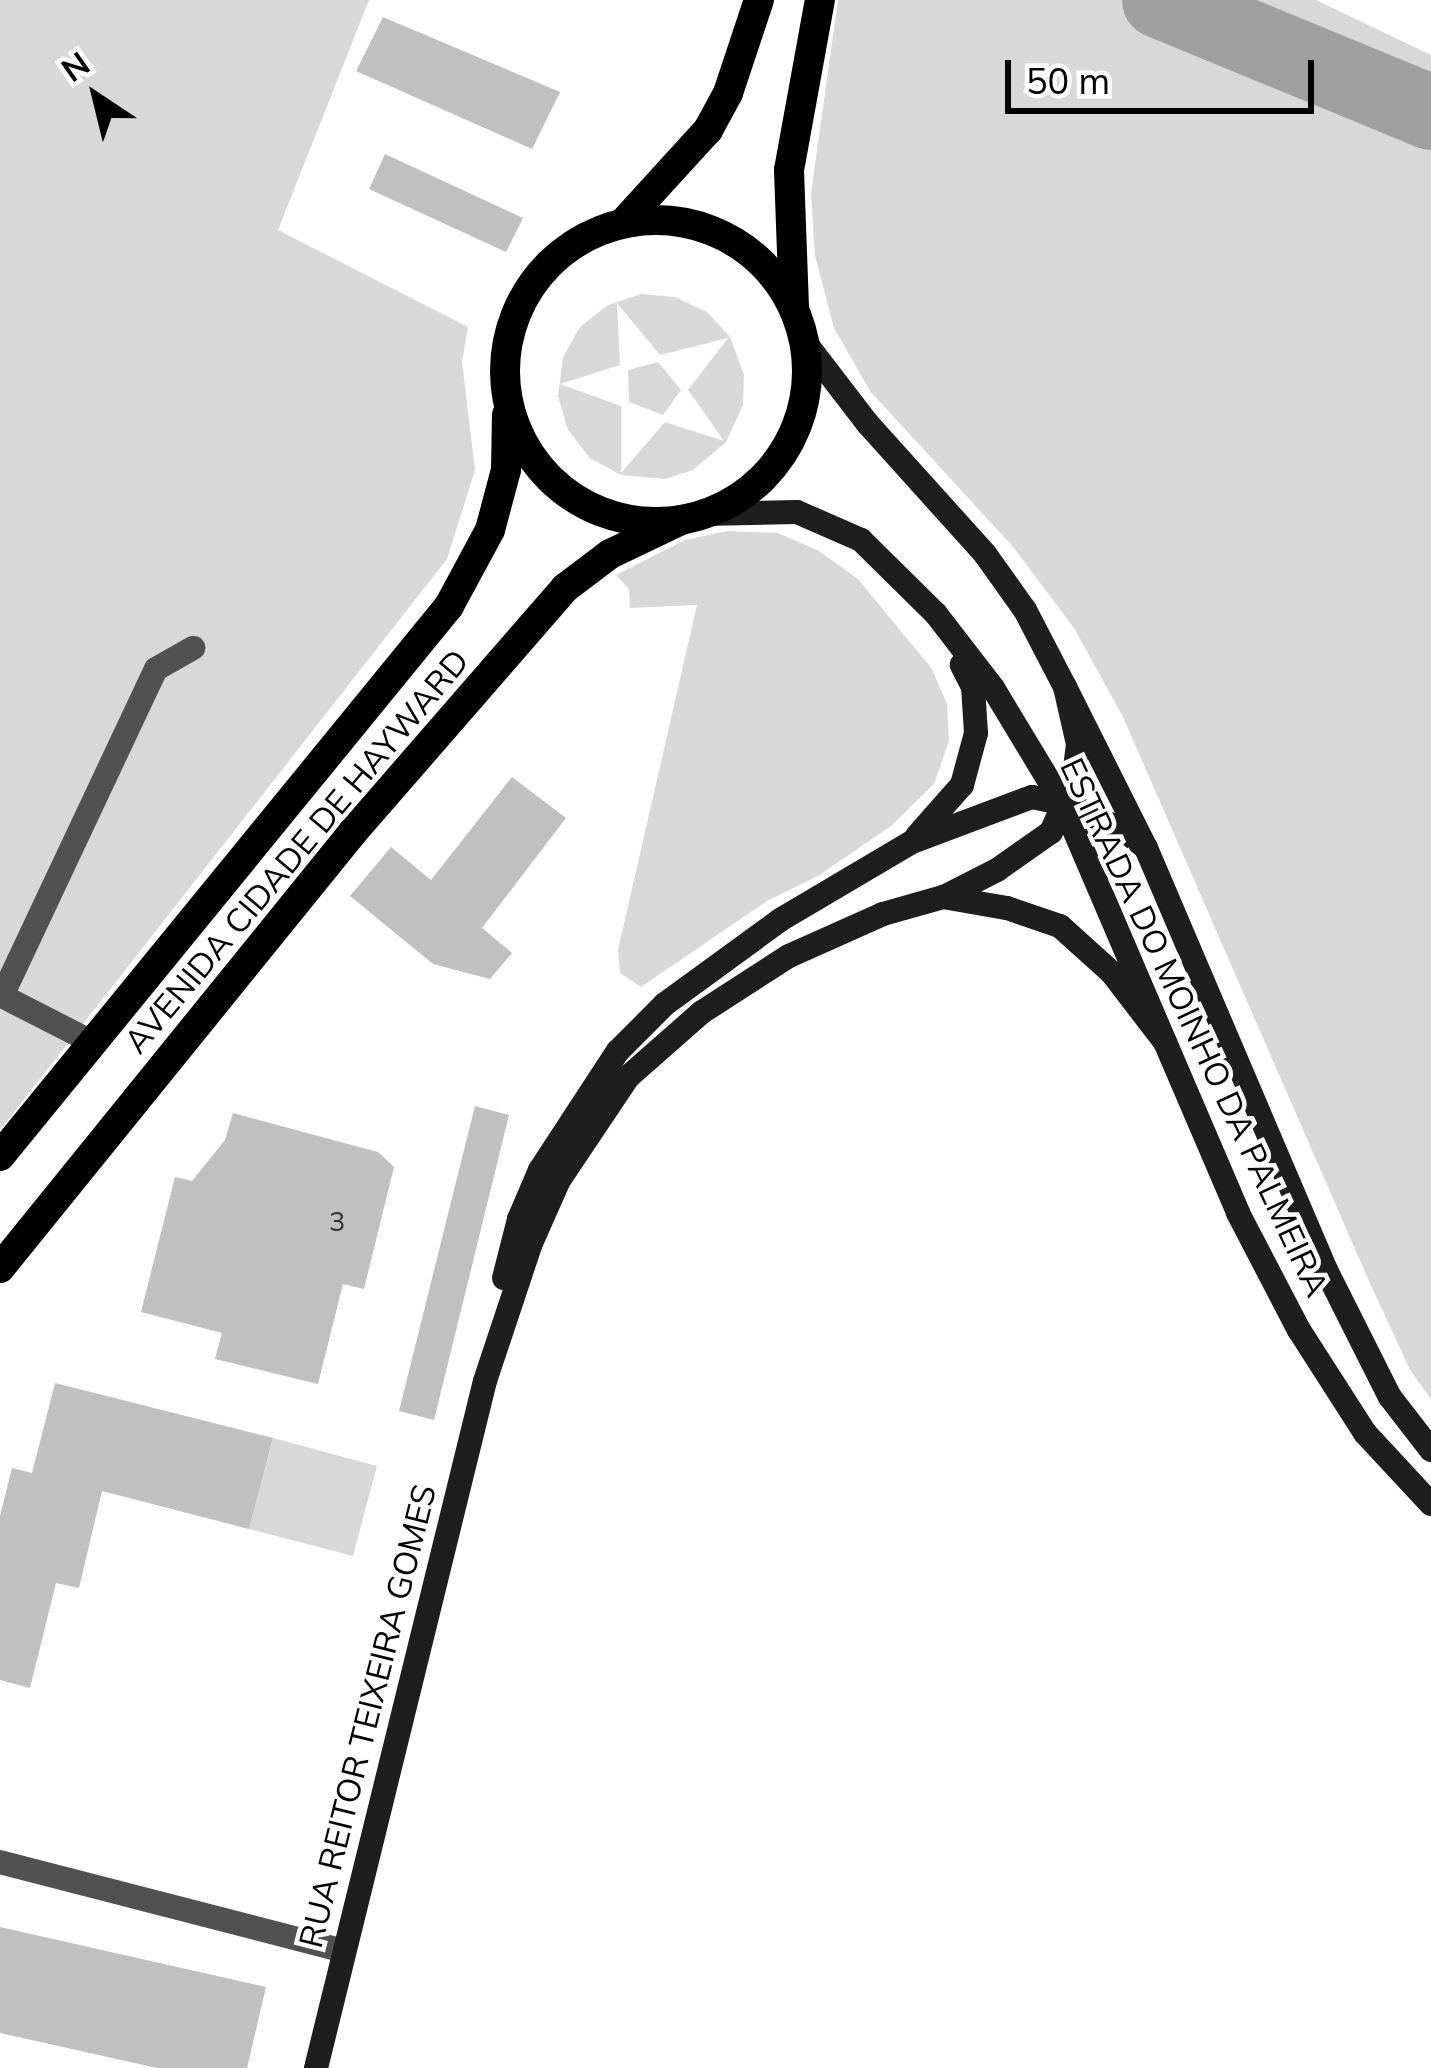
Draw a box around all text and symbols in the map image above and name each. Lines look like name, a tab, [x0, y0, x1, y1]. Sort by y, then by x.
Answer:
north arrow	[36, 36, 156, 156]
scale bar	[1011, 36, 1320, 110]
text: N	[53, 42, 97, 90]
text: 50 m	[1026, 58, 1110, 103]
street label: AVENIDA CIDADE DE HAYWARD	[115, 641, 477, 1061]
street label: ESTRADA DO MOINHO DA PALMEIRA	[1052, 752, 1338, 1302]
house number: 3	[329, 1206, 345, 1238]
street label: RUA REITOR TEIXEIRA GOMES	[290, 1480, 444, 1952]

